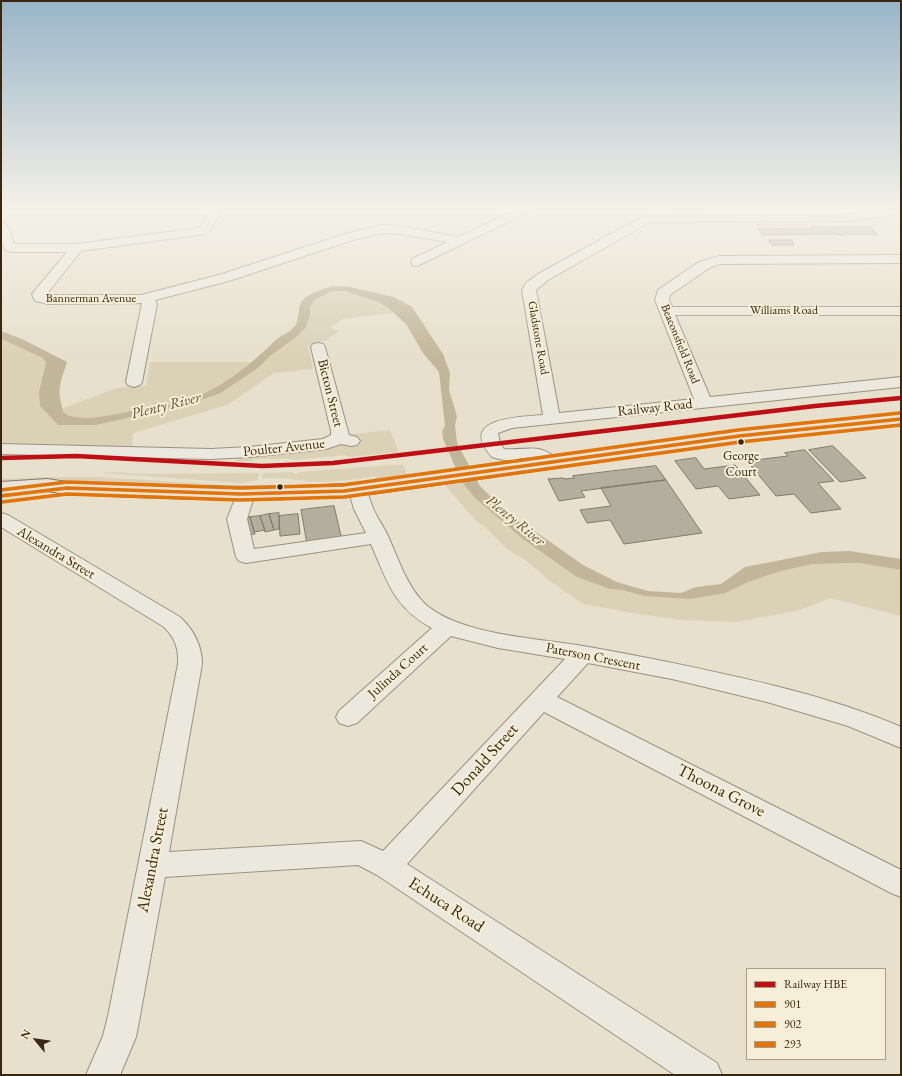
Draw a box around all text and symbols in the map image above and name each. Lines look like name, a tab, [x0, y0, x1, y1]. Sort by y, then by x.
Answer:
street label: Bannerman Avenue	[46, 292, 136, 306]
street label: Gladstone Road	[524, 300, 552, 376]
street label: Beaconsfield Road	[657, 302, 703, 386]
street label: Williams Road	[750, 304, 818, 318]
street label: Bicton Street	[313, 357, 347, 429]
water label: Plenty River	[129, 389, 203, 423]
street label: Railway Road	[617, 396, 693, 420]
street label: Poulter Avenue	[242, 435, 326, 461]
marker: George Court	[736, 437, 746, 447]
place label: George Court	[723, 448, 759, 479]
unlabelled marker	[275, 482, 285, 492]
water label: Plenty River	[482, 492, 548, 550]
street label: Alexandra Street	[14, 523, 98, 583]
street label: Julinda Court	[364, 640, 432, 702]
street label: Paterson Crescent	[544, 640, 642, 674]
street label: Donald Street	[447, 720, 523, 800]
street label: Thoona Grove	[674, 760, 768, 822]
street label: Alexandra Street	[133, 806, 173, 914]
street label: Echuca Road	[404, 873, 488, 937]
legend	[746, 968, 886, 1060]
text: Railway HBE	[784, 976, 847, 992]
text: 901	[784, 996, 801, 1012]
text: 902	[784, 1016, 801, 1032]
north arrow	[16, 1020, 56, 1060]
text: N	[17, 1027, 34, 1041]
text: 293	[784, 1036, 801, 1052]

